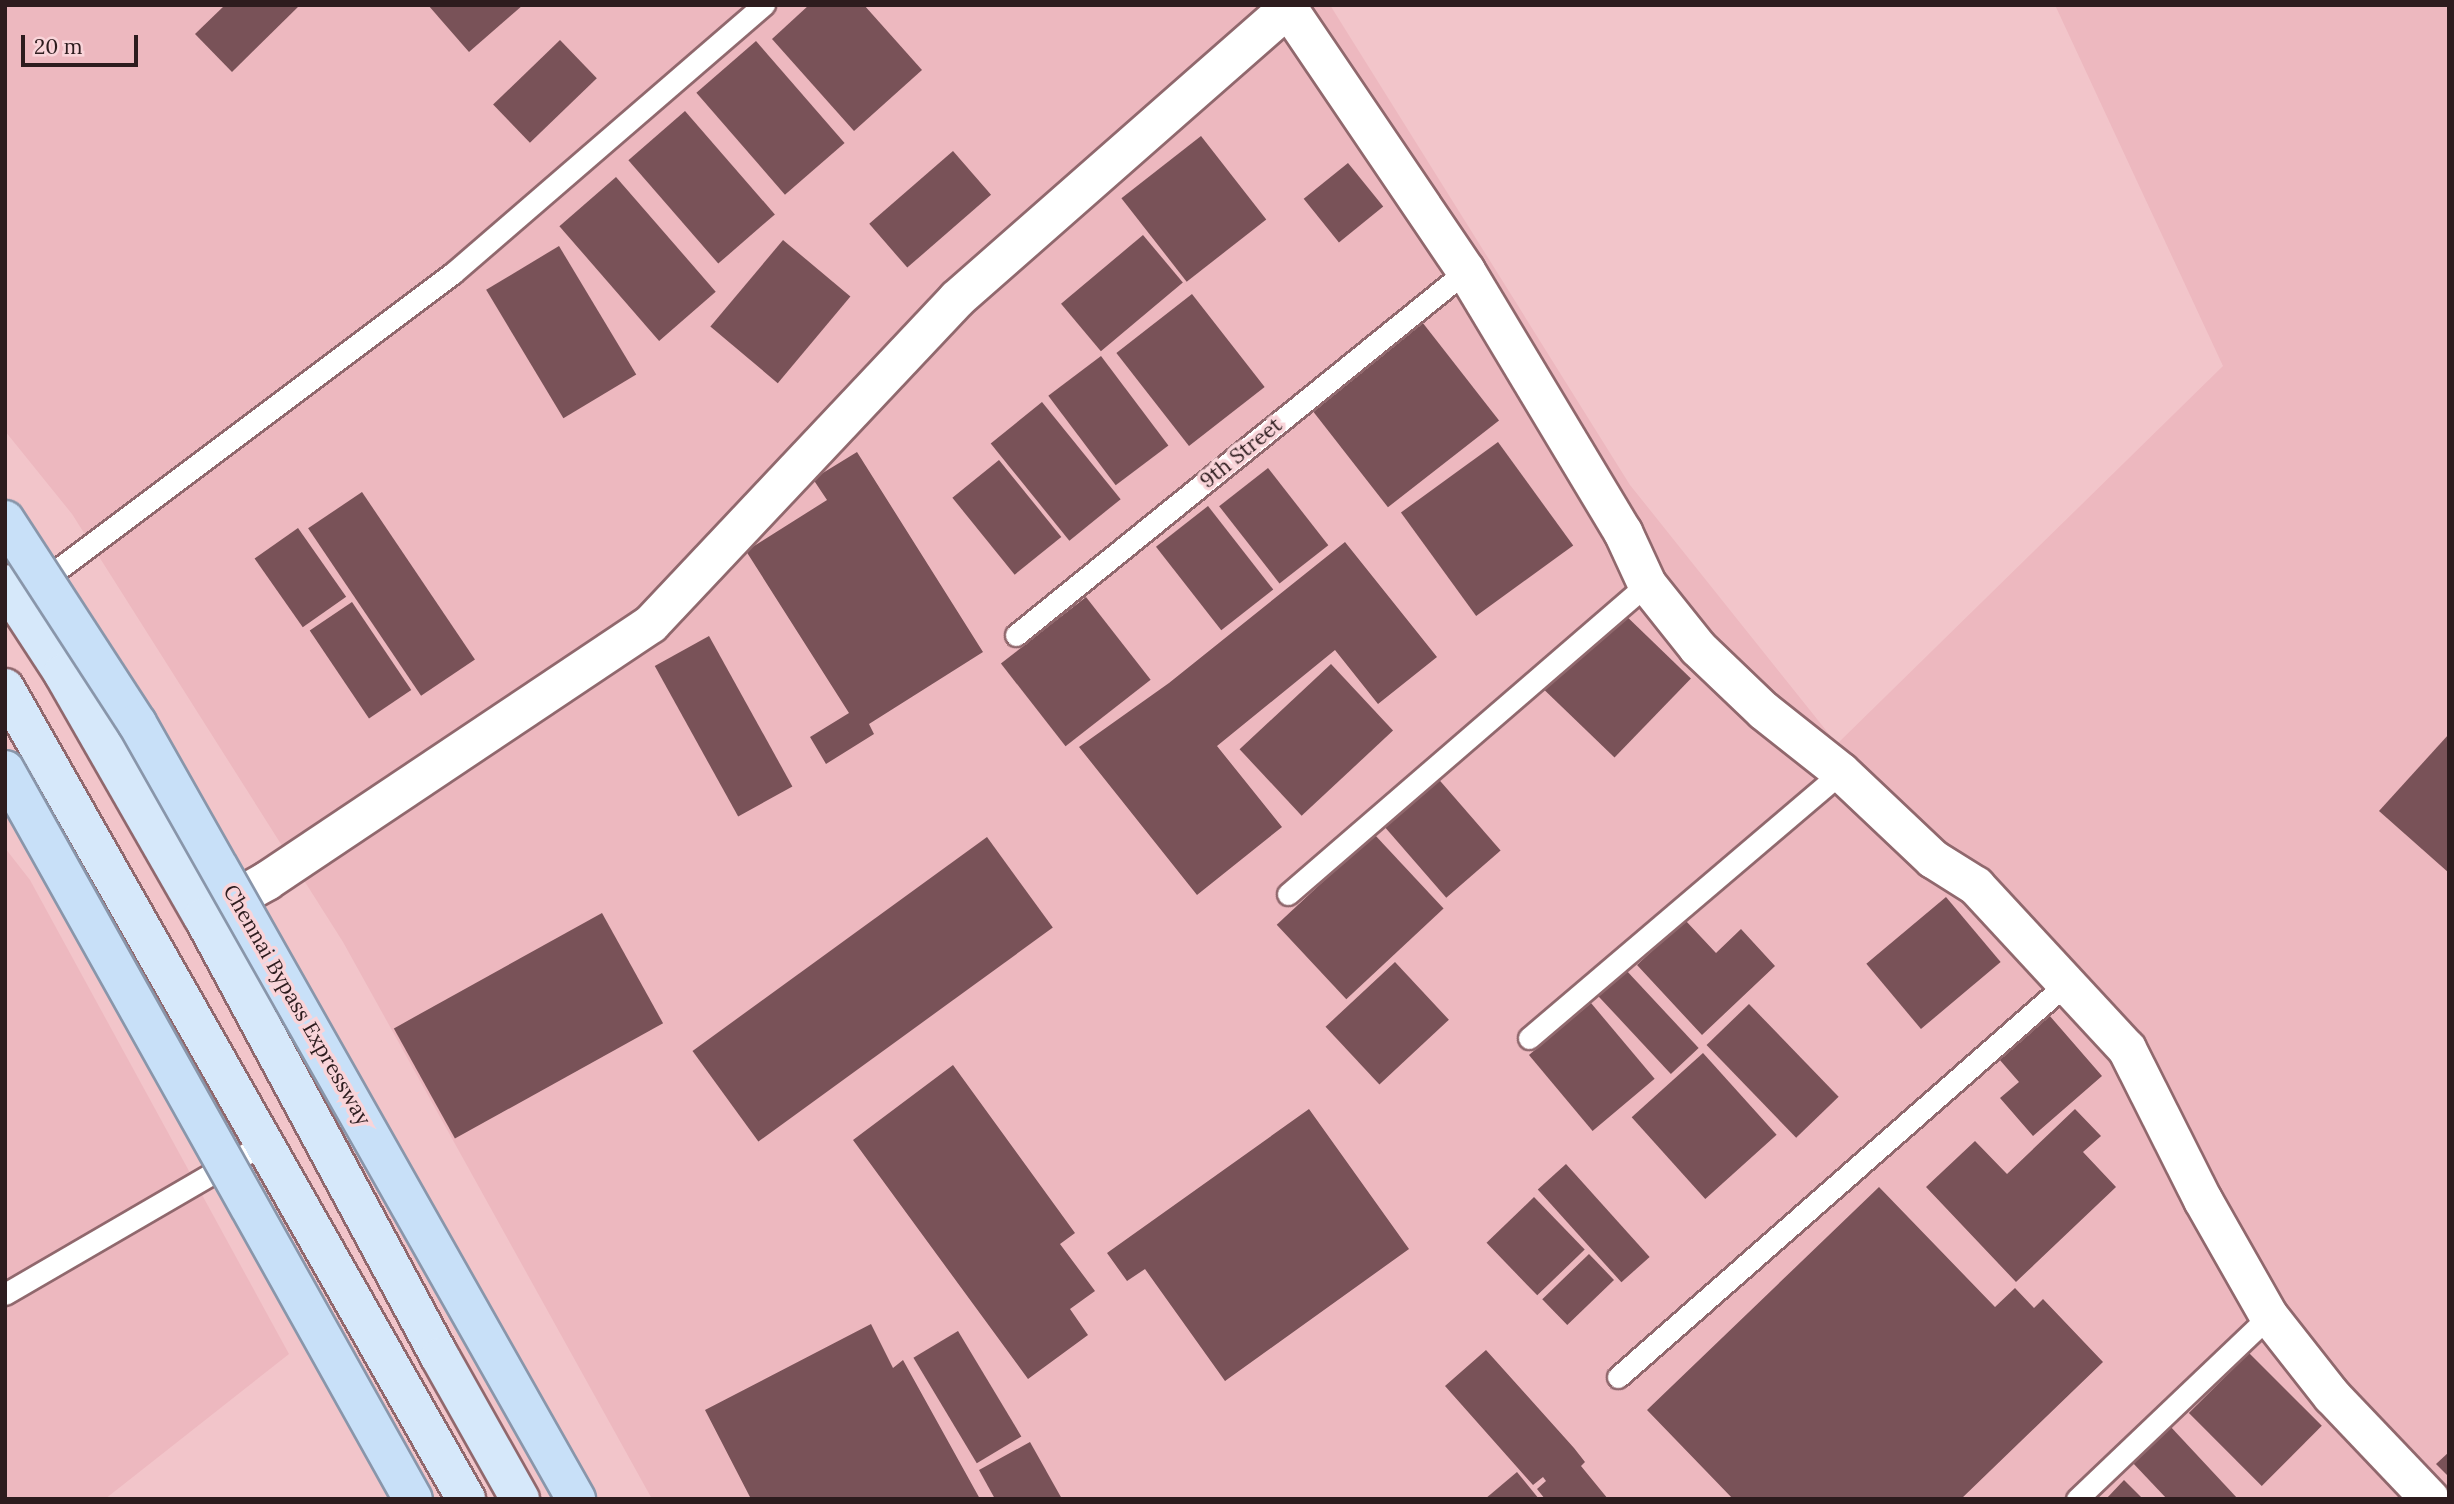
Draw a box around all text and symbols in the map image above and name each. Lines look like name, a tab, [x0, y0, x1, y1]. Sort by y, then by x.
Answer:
scale bar	[24, 21, 142, 65]
text: 20 m	[34, 33, 83, 60]
street label: 9th Street	[1195, 412, 1287, 494]
street label: Chennai Bypass Expressway	[218, 880, 376, 1130]

